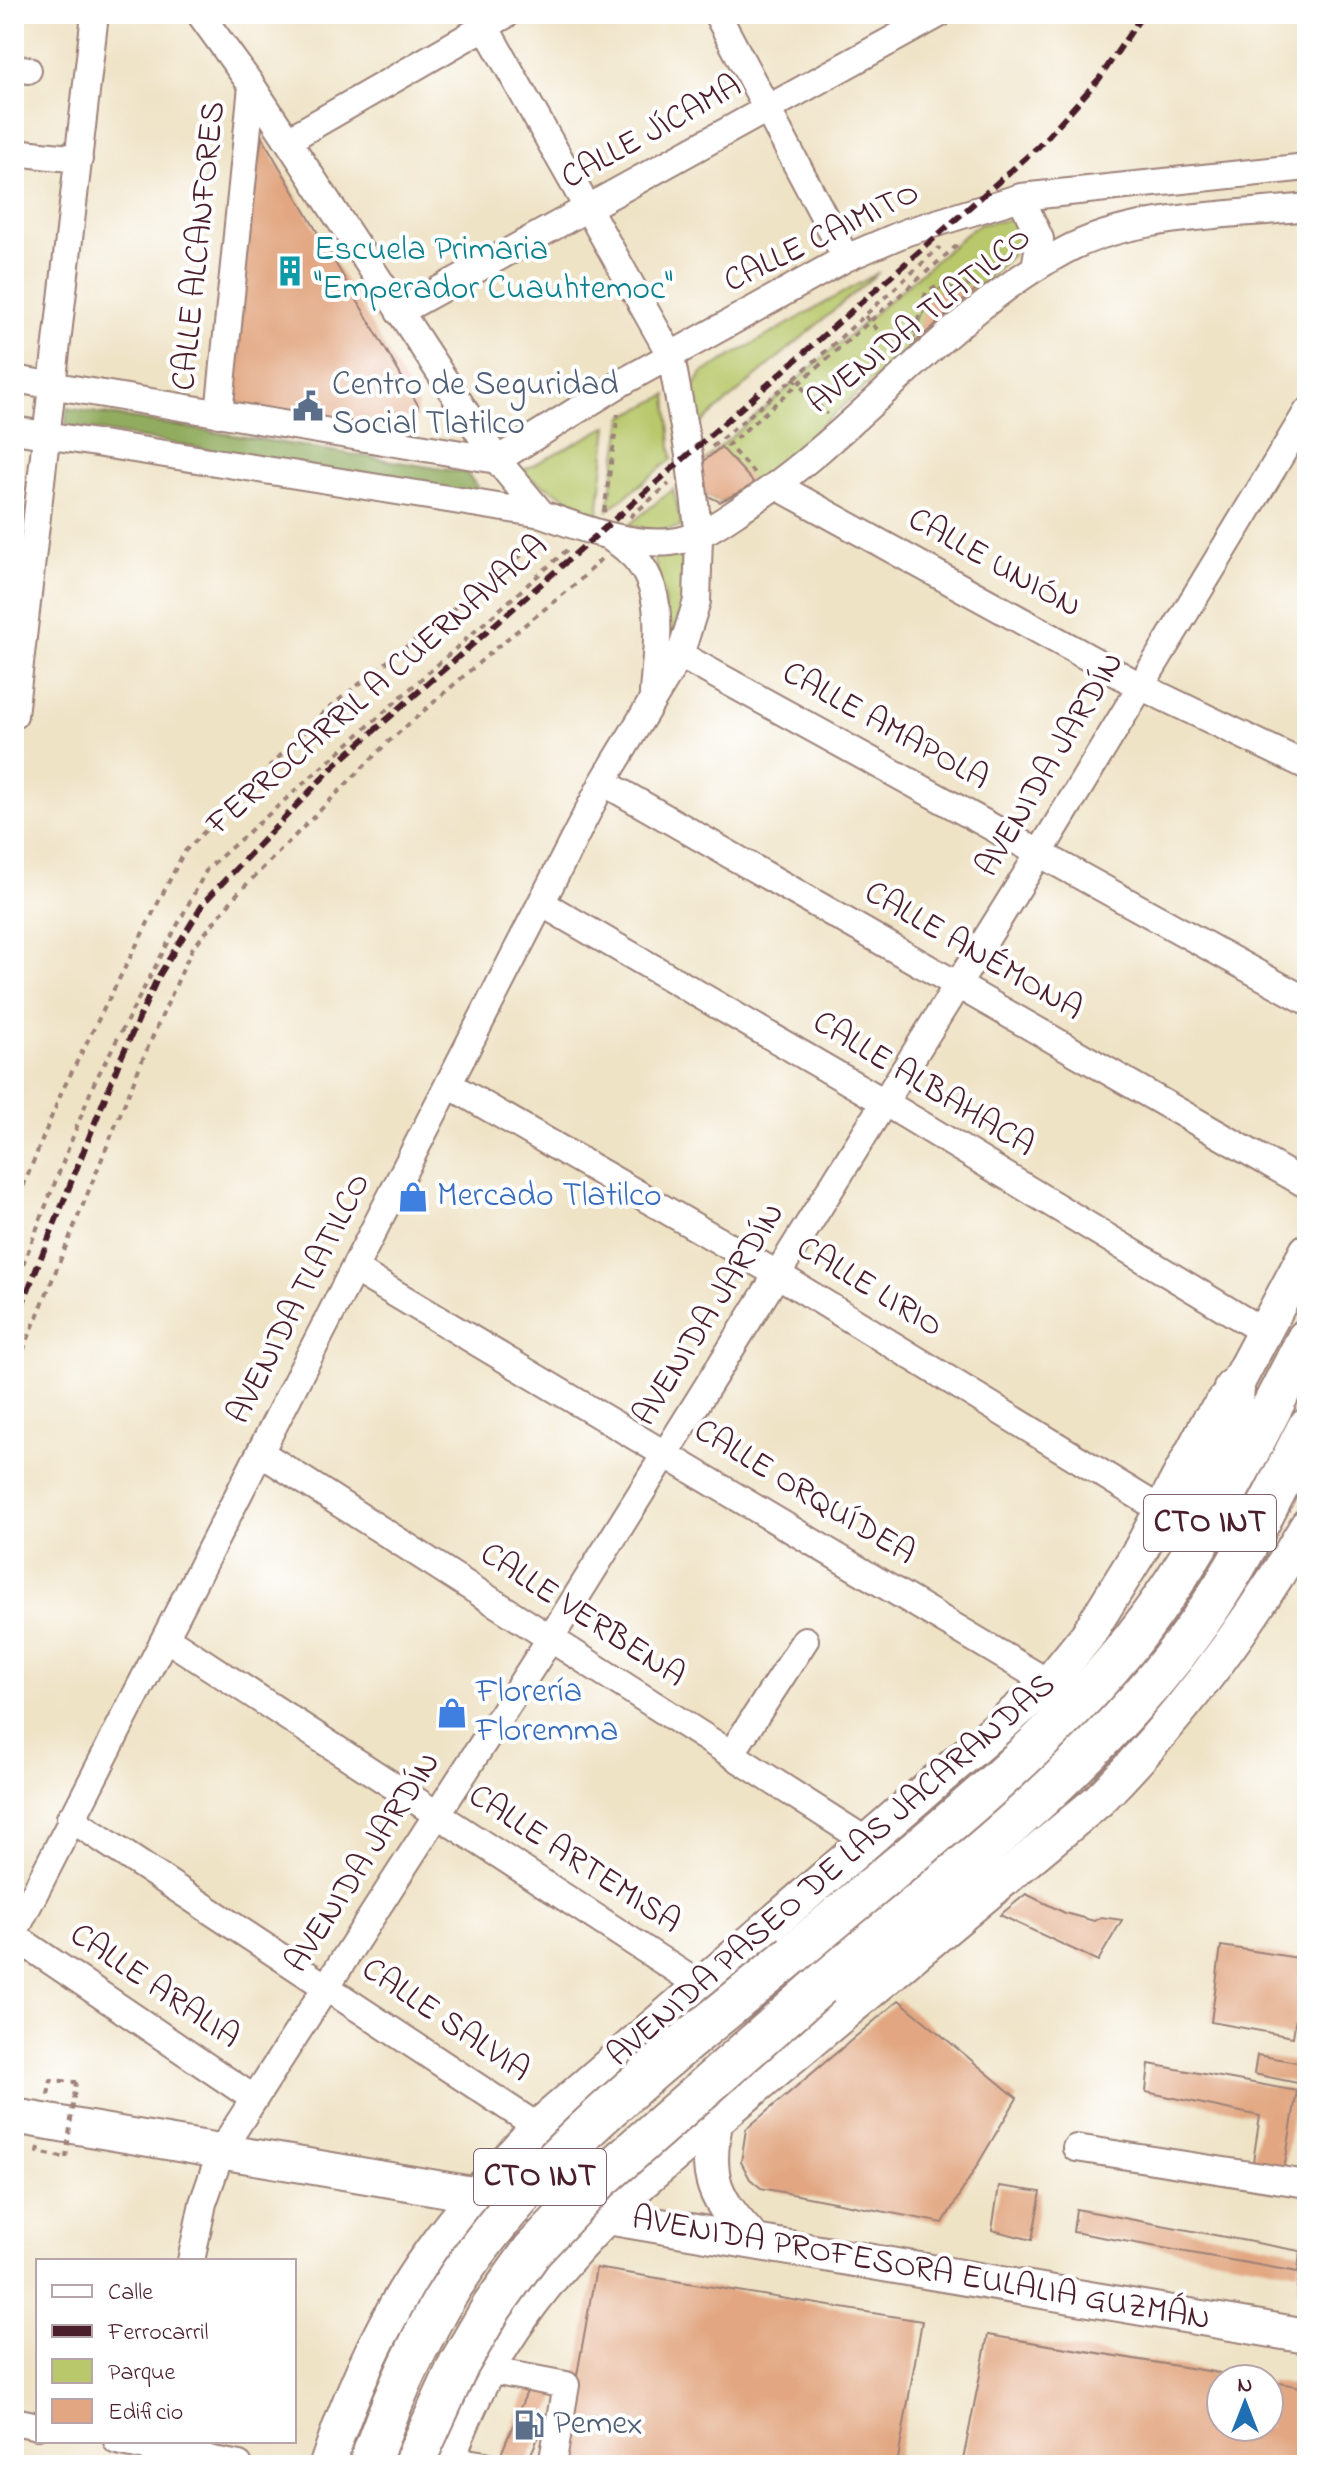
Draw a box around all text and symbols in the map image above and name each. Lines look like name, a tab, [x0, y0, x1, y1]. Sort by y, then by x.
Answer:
street label: CALLE JÍCAMA	[553, 63, 751, 203]
street label: CALLE ALCANFORES	[160, 99, 240, 393]
street label: CALLE CAIMITO	[716, 169, 928, 307]
street label: AVENIDA TLATILCO	[797, 215, 1043, 427]
place label: Escuela Primaria "Emperador Cuauhtemoc"	[314, 226, 673, 315]
building icon: Escuela Primaria "Emperador Cuauhtemoc"	[273, 254, 307, 288]
place label: Centro de Seguridad Social Tlatilco	[332, 361, 619, 450]
public building icon: Centro de Seguridad Social Tlatilco	[291, 389, 325, 423]
street label: CALLE UNIÓN	[898, 496, 1090, 632]
street label: FERROCARRIL A CUERNAVACA	[195, 523, 560, 849]
street label: AVENIDA JARDÍN	[964, 643, 1138, 887]
street label: CALLE AMAPOLA	[772, 649, 998, 805]
street label: CALLE ANÉMONA	[854, 869, 1092, 1035]
street label: CALLE ALBAHACA	[802, 999, 1044, 1171]
street label: AVENIDA TLATILCO	[215, 1165, 385, 1433]
place label: Mercado Tlatilco	[437, 1172, 662, 1222]
shop icon: Mercado Tlatilco	[396, 1180, 430, 1214]
street label: AVENIDA JARDÍN	[621, 1194, 799, 1436]
street label: CALLE LIRIO	[786, 1224, 952, 1352]
street label: CALLE ORQUÍDEA	[683, 1407, 925, 1579]
road number: CTO INT	[1144, 1495, 1276, 1551]
street label: CALLE VERBENA	[469, 1531, 695, 1701]
street label: AVENIDA PASEO DE LAS JACARANDAS	[597, 1662, 1067, 2080]
place label: Florería Floremma	[475, 1668, 618, 1757]
shop icon: Florería Floremma	[435, 1696, 469, 1730]
street label: AVENIDA JARDÍN	[274, 1742, 454, 1984]
street label: CALLE ARTEMISA	[458, 1772, 690, 1948]
street label: CALLE ARALIA	[59, 1911, 249, 2063]
street label: CALLE SALVIA	[351, 1946, 539, 2096]
road number: CTO INT	[474, 2149, 606, 2205]
street label: AVENIDA PROFESORA EULALIA GUZMÁN	[628, 2194, 1214, 2346]
legend	[36, 2259, 296, 2443]
text: Calle	[108, 2276, 153, 2311]
text: Ferrocarril	[107, 2316, 209, 2351]
text: Parque	[108, 2356, 175, 2391]
north arrow	[1205, 2363, 1285, 2443]
text: N	[1238, 2370, 1252, 2402]
text: Edificio	[108, 2396, 183, 2431]
place label: Pemex	[553, 2400, 643, 2450]
fuel station icon: Pemex	[512, 2408, 546, 2442]

